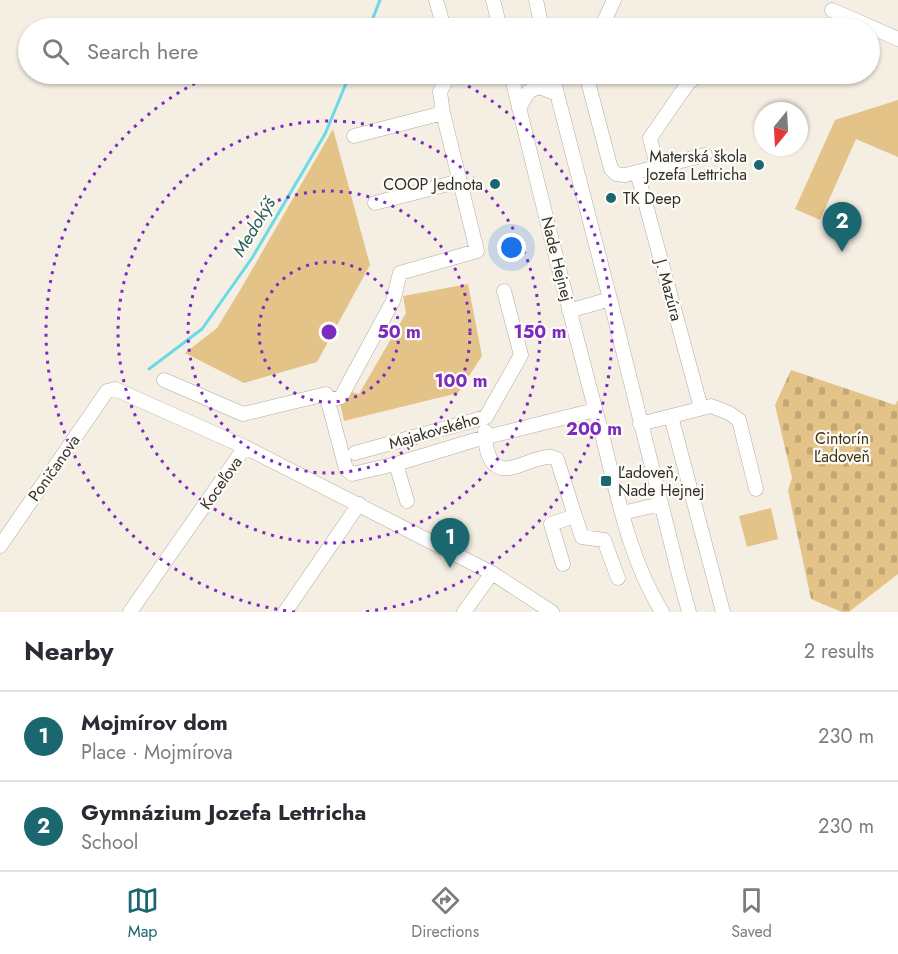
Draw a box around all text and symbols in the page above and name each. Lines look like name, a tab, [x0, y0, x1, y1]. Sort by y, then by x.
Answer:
search box	[18, 18, 880, 84]
icon: search	[39, 35, 72, 68]
text: Search here	[87, 35, 198, 67]
north arrow	[754, 102, 808, 156]
place label: Materská škola Jozefa Lettricha	[644, 145, 747, 186]
marker: Materská škola Jozefa Lettricha	[752, 158, 766, 172]
place label: COOP Jednota	[383, 173, 483, 196]
marker: COOP Jednota	[488, 177, 502, 191]
place label: TK Deep	[623, 187, 681, 210]
water label: Medokýš	[226, 191, 282, 262]
marker: TK Deep	[604, 191, 618, 205]
pin: 2	[822, 202, 862, 252]
street label: Nade Hejnej	[535, 214, 579, 304]
your location	[497, 233, 526, 262]
street label: J. Mazúra	[649, 255, 688, 323]
text: 50 m	[377, 319, 421, 345]
text: 150 m	[514, 319, 566, 345]
centre of rings	[319, 322, 339, 342]
text: 100 m	[434, 368, 488, 394]
street label: Majakovského	[386, 407, 482, 455]
text: 200 m	[566, 416, 622, 442]
park label: Cintorín Ľadoveň	[814, 427, 870, 468]
street label: Poničanova	[23, 430, 85, 506]
street label: Koceľova	[194, 452, 248, 514]
place label: Ľadoveň, Nade Hejnej	[618, 461, 705, 502]
marker: Ľadoveň, Nade Hejnej	[599, 474, 613, 488]
pin: 1	[430, 518, 470, 568]
text: Nearby	[24, 632, 113, 670]
text: 2 results	[804, 637, 874, 666]
text: Mojmírov dom	[81, 706, 228, 738]
text: 1	[38, 722, 49, 751]
text: 230 m	[818, 722, 874, 751]
text: Place · Mojmírova	[81, 738, 233, 767]
text: Gymnázium Jozefa Lettricha	[81, 796, 366, 828]
text: 2	[37, 812, 50, 841]
text: 230 m	[818, 812, 874, 841]
text: School	[81, 828, 138, 857]
tab: Map	[126, 884, 159, 943]
tab: Directions	[411, 884, 479, 943]
tab: Saved	[731, 884, 772, 943]

